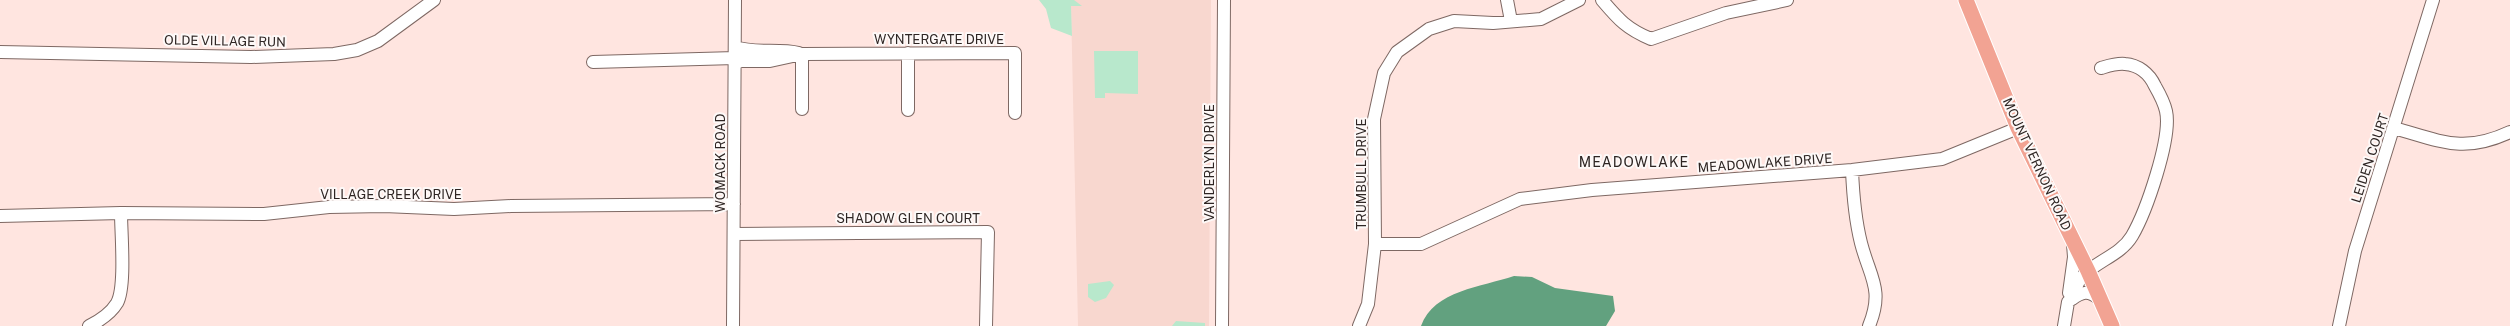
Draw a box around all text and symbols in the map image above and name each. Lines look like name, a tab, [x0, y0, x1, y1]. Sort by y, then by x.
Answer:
street label: OLDE VILLAGE RUN	[164, 32, 286, 50]
street label: WYNTERGATE DRIVE	[874, 32, 1004, 47]
street label: MOUNT VERNON ROAD	[2000, 95, 2074, 233]
street label: VANDERLYN DRIVE	[1202, 104, 1217, 222]
street label: LEIDEN COURT	[2348, 111, 2392, 205]
street label: WOMACK ROAD	[713, 114, 728, 213]
street label: TRUMBULL DRIVE	[1354, 118, 1369, 230]
street label: MEADOWLAKE DRIVE	[1697, 151, 1833, 175]
district label: MEADOWLAKE	[1579, 154, 1689, 170]
street label: VILLAGE CREEK DRIVE	[320, 187, 462, 202]
street label: SHADOW GLEN COURT	[836, 211, 980, 226]

